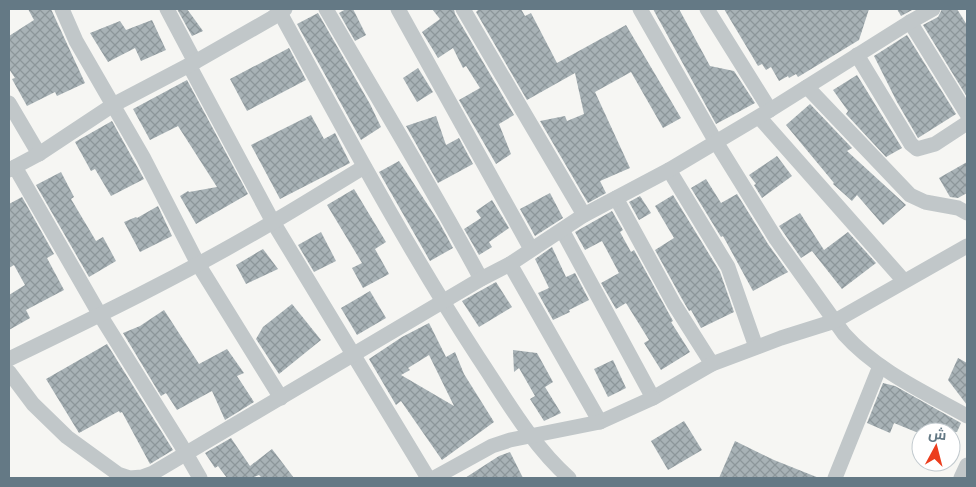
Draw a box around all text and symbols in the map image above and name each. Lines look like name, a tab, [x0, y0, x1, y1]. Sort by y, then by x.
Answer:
north arrow	[911, 422, 961, 472]
text: ش	[928, 425, 948, 444]

